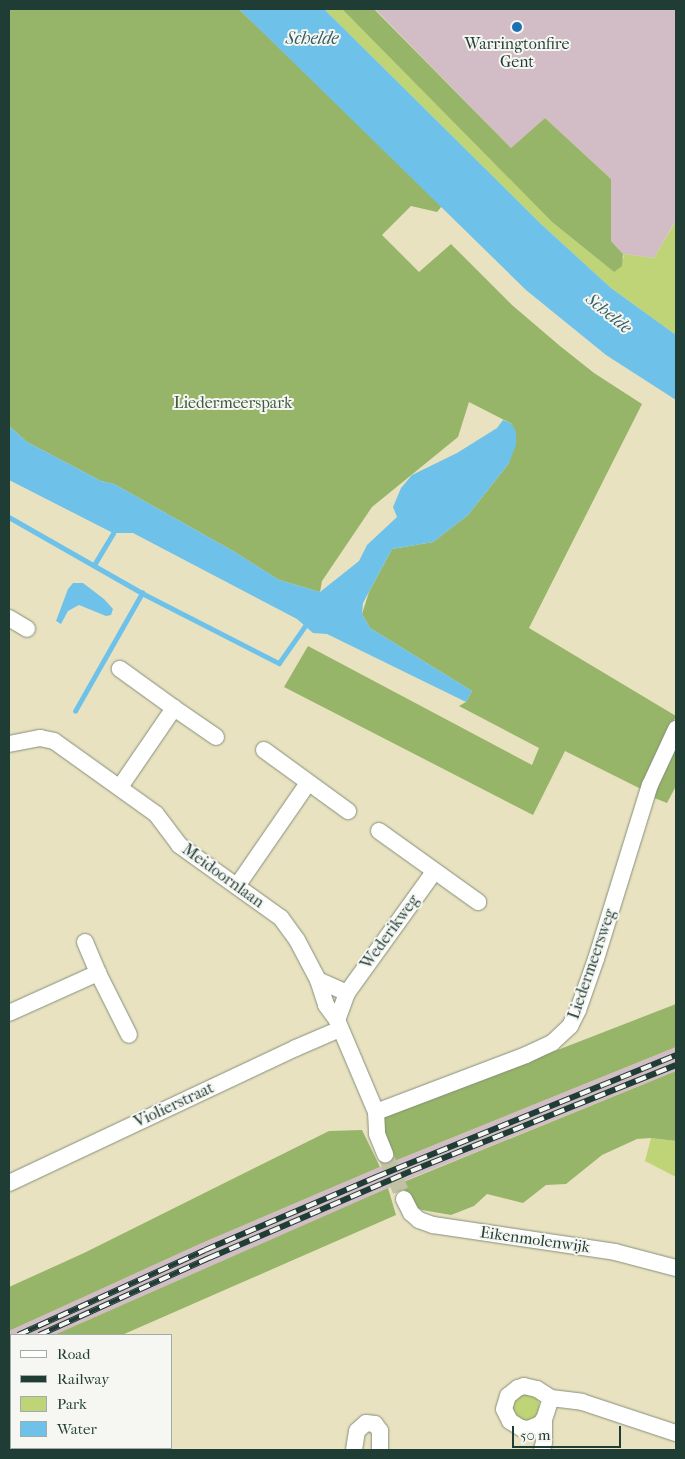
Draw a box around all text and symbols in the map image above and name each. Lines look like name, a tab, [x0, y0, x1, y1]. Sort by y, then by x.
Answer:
marker: Warringtonfire Gent	[511, 21, 523, 33]
water label: Schelde	[285, 28, 339, 50]
place label: Warringtonfire Gent	[465, 34, 569, 72]
water label: Schelde	[581, 289, 635, 339]
park label: Liedermeerspark	[174, 393, 292, 413]
street label: Meidoornlaan	[178, 840, 268, 912]
street label: Wederikweg	[357, 891, 423, 973]
street label: Liedermeersweg	[564, 906, 620, 1022]
street label: Violierstraat	[131, 1078, 217, 1132]
street label: Eikenmolenwijk	[479, 1223, 591, 1257]
legend	[10, 1334, 172, 1449]
text: Road	[57, 1345, 90, 1363]
text: Railway	[57, 1370, 109, 1388]
text: Park	[57, 1395, 87, 1413]
scale bar	[515, 1416, 624, 1448]
text: Water	[57, 1420, 97, 1438]
text: 50 m	[520, 1426, 550, 1444]

